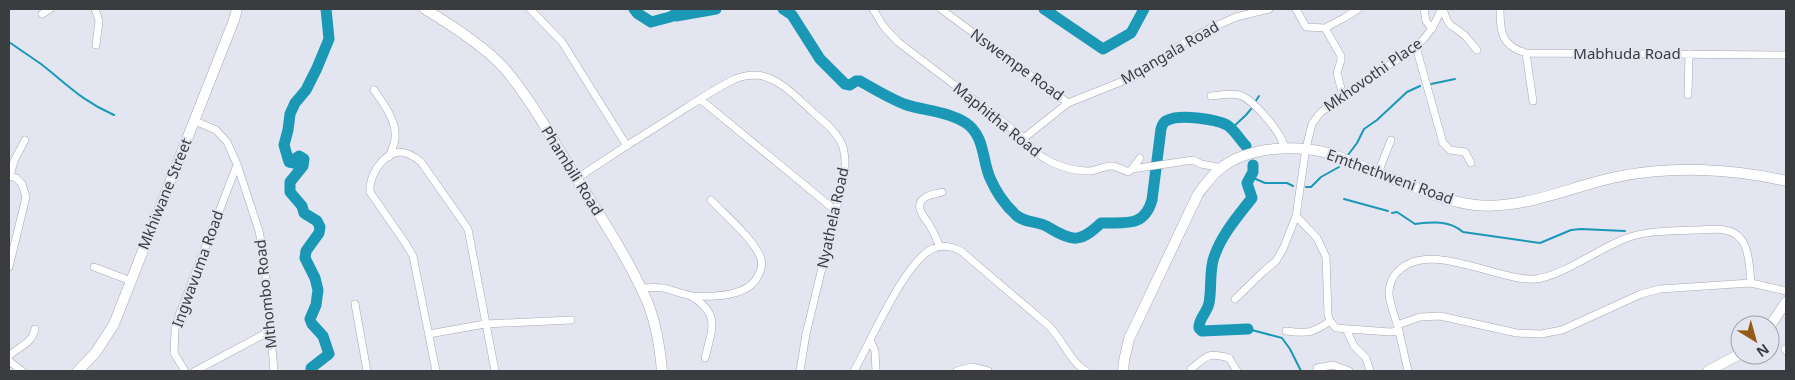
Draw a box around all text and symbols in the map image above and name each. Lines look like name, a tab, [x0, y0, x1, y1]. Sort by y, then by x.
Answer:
street label: Mqangala Road	[1117, 16, 1222, 88]
street label: Nswempe Road	[967, 24, 1068, 105]
street label: Mkhovothi Place	[1319, 33, 1426, 116]
street label: Mabhuda Road	[1573, 43, 1681, 63]
street label: Maphitha Road	[950, 78, 1046, 161]
street label: Phambili Road	[537, 122, 608, 219]
street label: Mkhiwane Street	[133, 134, 196, 252]
street label: Emthethweni Road	[1324, 144, 1457, 208]
street label: Nyathela Road	[812, 165, 852, 270]
street label: Ingwavuma Road	[167, 207, 228, 330]
street label: Mthombo Road	[249, 239, 281, 350]
north arrow	[1730, 315, 1780, 365]
text: N	[1753, 340, 1773, 362]

